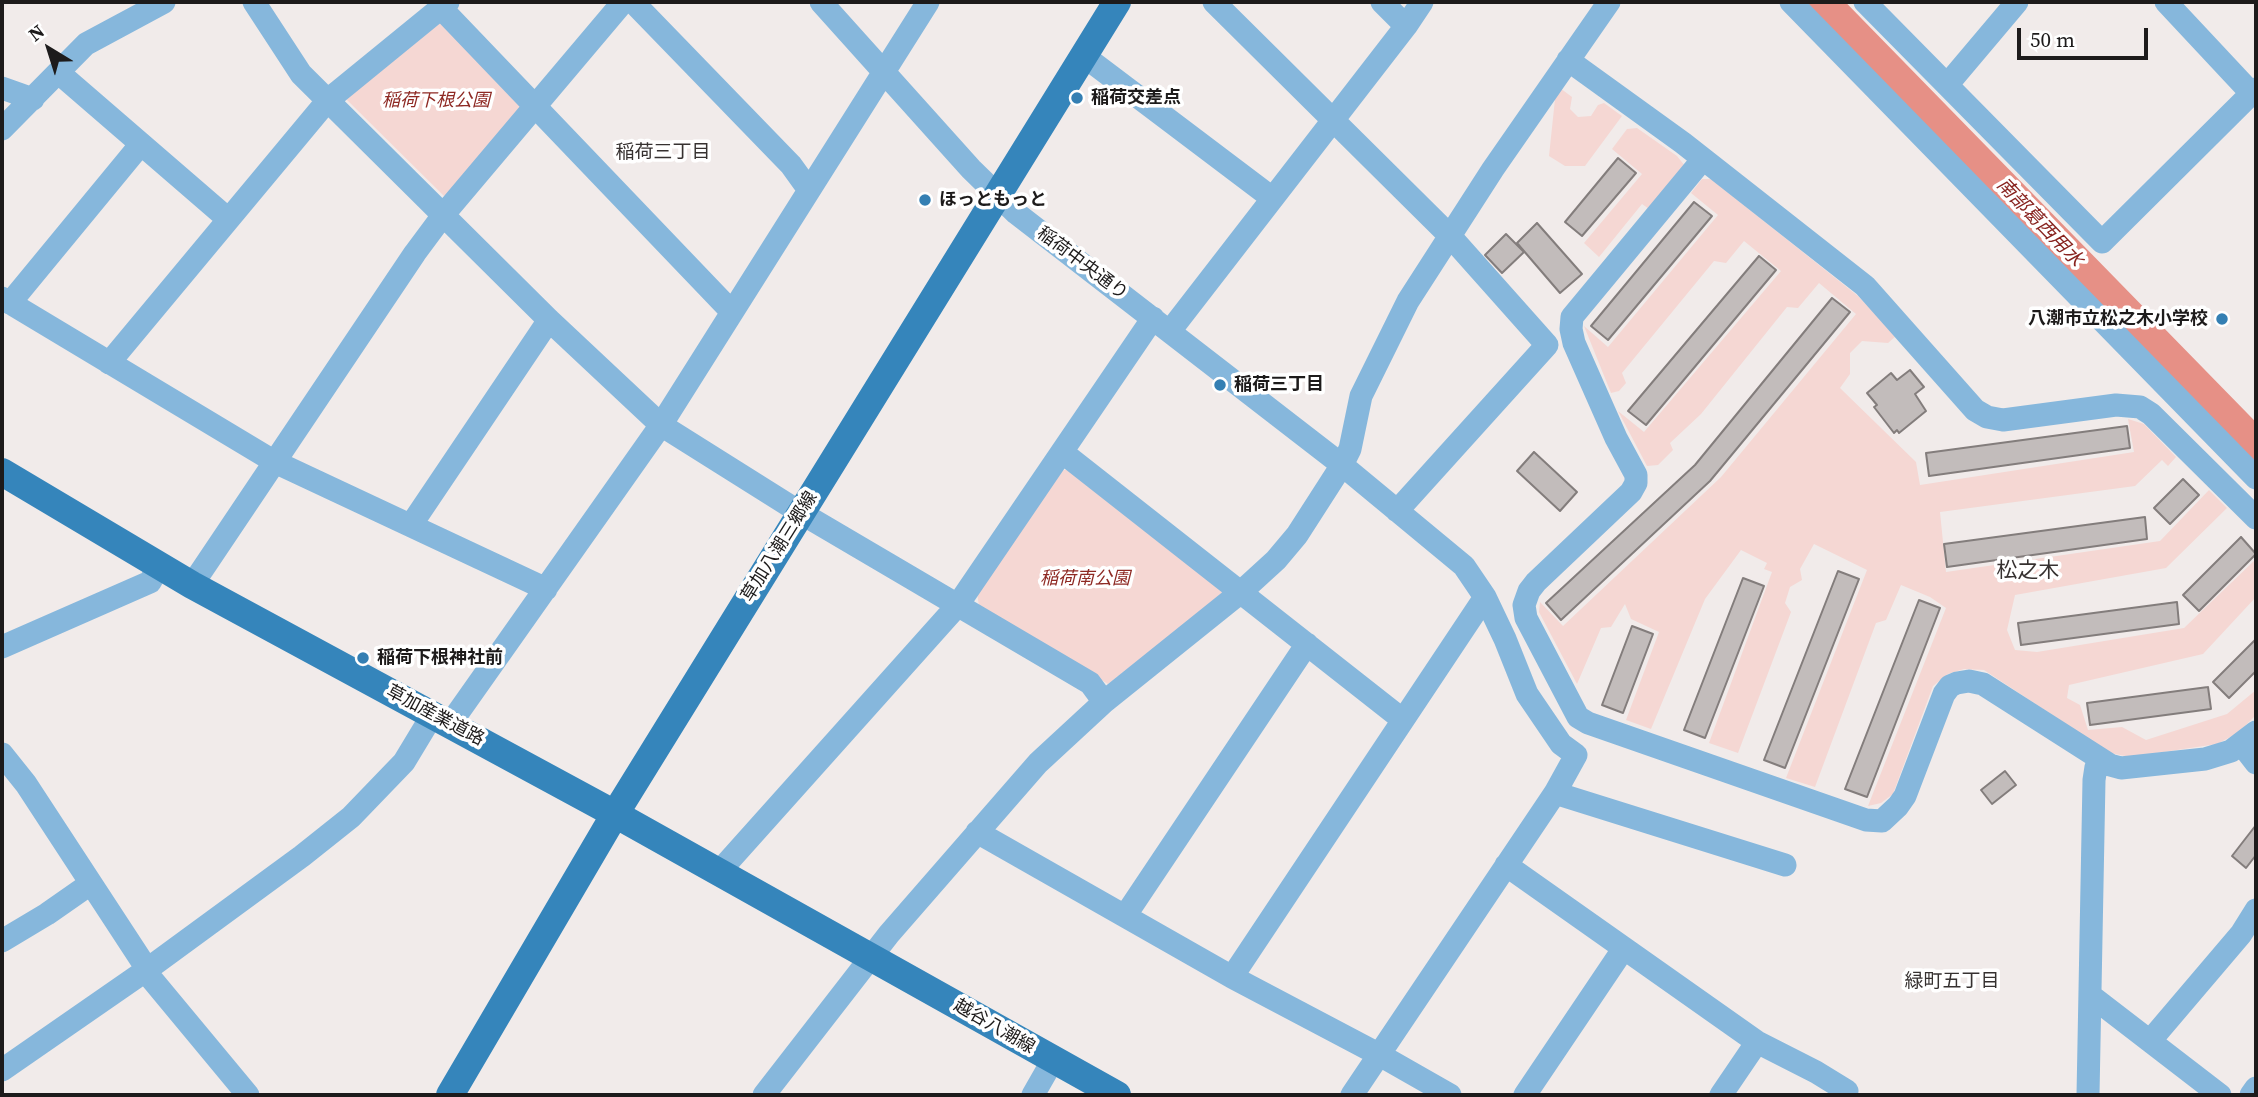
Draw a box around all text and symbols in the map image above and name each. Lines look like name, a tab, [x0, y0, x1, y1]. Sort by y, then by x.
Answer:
north arrow	[14, 14, 84, 84]
scale bar	[2020, 14, 2151, 58]
text: N	[23, 18, 50, 47]
text: 50 m	[2030, 25, 2075, 54]
place label: 稲荷交差点	[1091, 87, 1181, 109]
park label: 稲荷下根公園	[382, 90, 490, 112]
marker: 稲荷交差点	[1069, 90, 1085, 106]
district label: 稲荷三丁目	[616, 142, 710, 164]
water label: 南部葛西用水	[1991, 174, 2087, 272]
place label: ほっともっと	[939, 189, 1047, 211]
marker: ほっともっと	[917, 192, 933, 208]
street label: 稲荷中央通り	[1032, 223, 1132, 305]
place label: 八潮市立松之木小学校	[2028, 308, 2208, 330]
marker: 八潮市立松之木小学校	[2214, 311, 2230, 327]
place label: 稲荷三丁目	[1234, 374, 1324, 396]
marker: 稲荷三丁目	[1212, 377, 1228, 393]
street label: 草加八潮三郷線	[737, 488, 823, 606]
district label: 松之木	[1997, 559, 2059, 585]
park label: 稲荷南公園	[1040, 568, 1130, 590]
place label: 稲荷下根神社前	[377, 647, 503, 669]
marker: 稲荷下根神社前	[355, 650, 371, 666]
street label: 草加産業道路	[382, 681, 488, 751]
district label: 緑町五丁目	[1905, 971, 1999, 993]
street label: 越谷八潮線	[950, 995, 1038, 1059]

